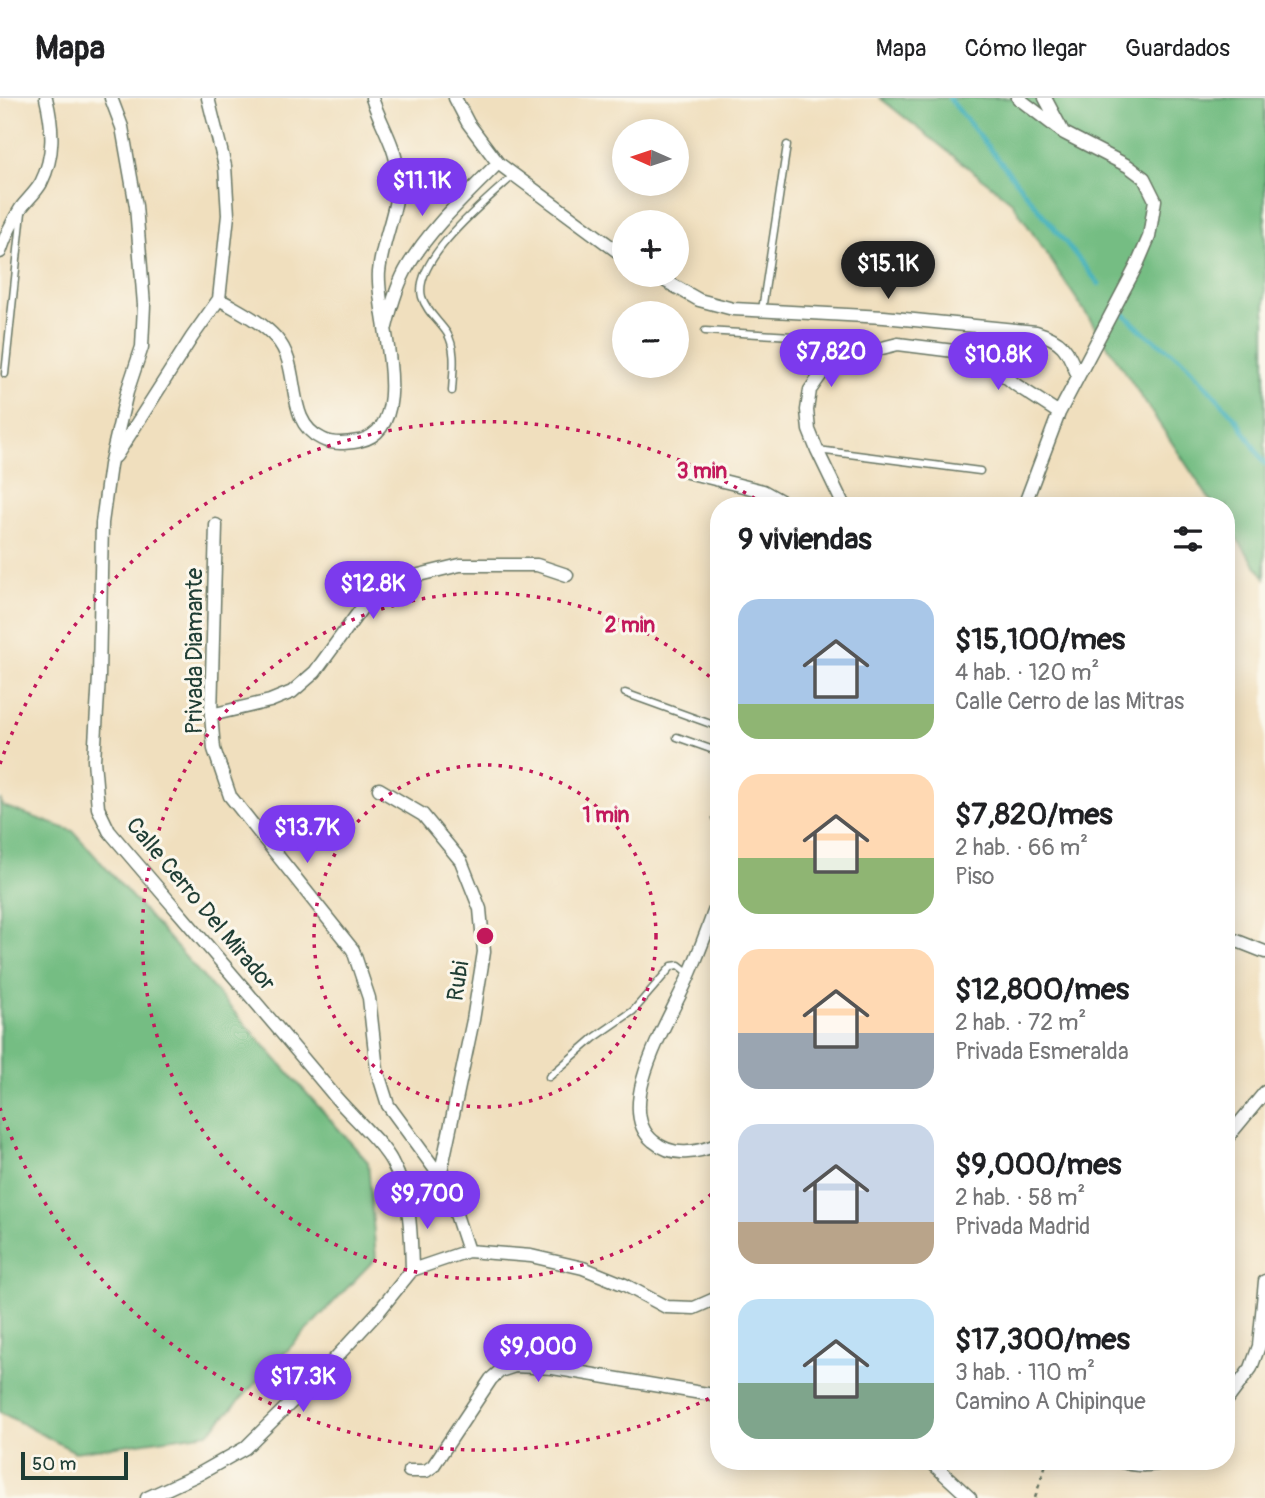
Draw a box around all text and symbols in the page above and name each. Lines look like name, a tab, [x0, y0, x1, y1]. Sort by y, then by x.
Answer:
text: Mapa	[35, 28, 105, 69]
text: Mapa	[876, 34, 927, 63]
text: Cómo llegar	[965, 34, 1087, 63]
text: Guardados	[1125, 34, 1230, 63]
north arrow	[612, 119, 690, 196]
map controls	[612, 119, 689, 378]
pin: $11.1K	[365, 158, 479, 218]
text: $11.1K	[393, 166, 451, 195]
button: +	[612, 210, 689, 287]
pin: $15.1K	[831, 242, 945, 301]
text: $15.1K	[857, 249, 919, 278]
button: −	[612, 301, 689, 378]
pin: $7,820	[774, 330, 888, 389]
pin: $10.8K	[941, 332, 1055, 392]
text: $7,820	[796, 337, 866, 366]
text: $10.8K	[964, 340, 1032, 369]
text: 3 min	[677, 458, 727, 485]
icon: filters	[1169, 520, 1207, 558]
text: 9 viviendas	[738, 521, 872, 558]
pin: $12.8K	[316, 561, 430, 621]
street label: Privada Diamante	[180, 567, 209, 734]
text: $12.8K	[341, 569, 405, 598]
text: 2 min	[605, 612, 655, 639]
text: $15,100/mes	[955, 621, 1125, 658]
icon: home	[794, 627, 878, 711]
text: 4 hab. · 120 m²	[955, 658, 1099, 687]
text: Calle Cerro de las Mitras	[955, 687, 1184, 716]
text: $7,820/mes	[955, 796, 1113, 833]
text: 1 min	[583, 802, 630, 829]
icon: home	[794, 802, 878, 886]
pin: $13.7K	[250, 806, 364, 865]
street label: Calle Cerro Del Mirador	[120, 811, 282, 997]
text: $13.7K	[274, 813, 340, 842]
text: 2 hab. · 66 m²	[955, 833, 1088, 862]
text: Piso	[955, 862, 994, 891]
centre of rings	[473, 924, 497, 948]
street label: Rubi	[441, 959, 475, 1003]
text: $12,800/mes	[955, 971, 1129, 1008]
icon: home	[794, 977, 878, 1061]
text: 2 hab. · 72 m²	[955, 1008, 1086, 1037]
text: Privada Esmeralda	[955, 1037, 1129, 1066]
text: $9,000/mes	[955, 1146, 1121, 1183]
icon: home	[794, 1152, 878, 1236]
pin: $9,700	[370, 1172, 484, 1231]
text: $9,700	[390, 1179, 464, 1208]
text: 2 hab. · 58 m²	[955, 1183, 1085, 1212]
text: Privada Madrid	[955, 1212, 1090, 1241]
text: $17,300/mes	[955, 1321, 1130, 1358]
pin: $9,000	[481, 1324, 595, 1384]
icon: home	[794, 1327, 878, 1411]
text: $9,000	[499, 1332, 577, 1361]
pin: $17.3K	[246, 1354, 360, 1414]
text: 3 hab. · 110 m²	[955, 1358, 1095, 1387]
text: $17.3K	[270, 1362, 336, 1391]
text: Camino A Chipinque	[955, 1387, 1146, 1416]
scale bar	[21, 1449, 128, 1481]
text: 50 m	[32, 1452, 76, 1476]

